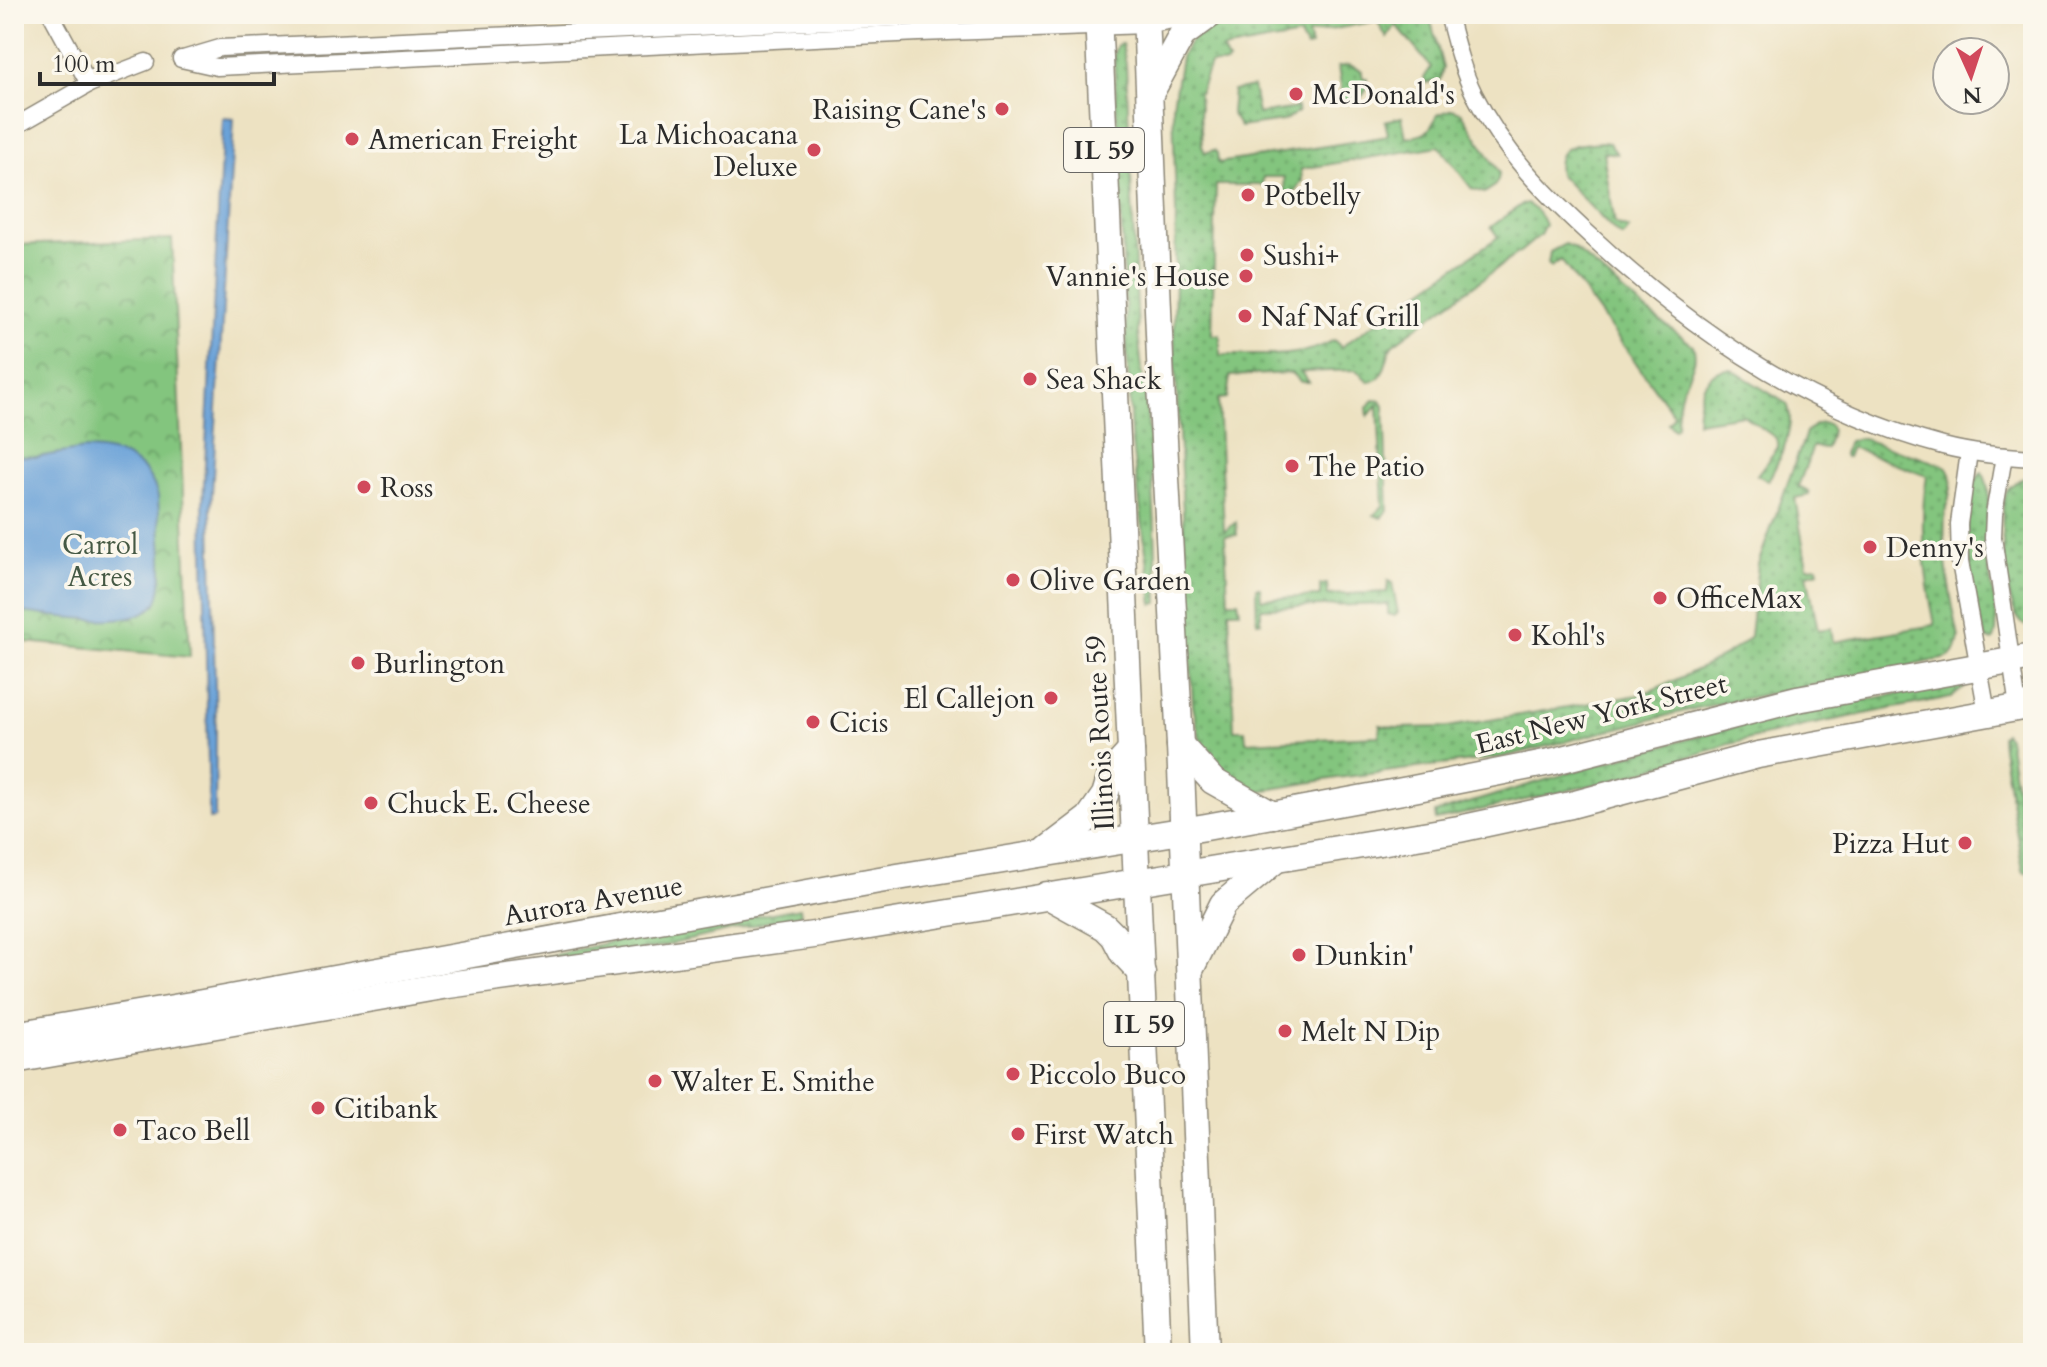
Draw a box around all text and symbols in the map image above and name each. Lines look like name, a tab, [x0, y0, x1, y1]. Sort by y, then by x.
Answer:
scale bar	[40, 36, 274, 86]
north arrow	[1931, 36, 2011, 116]
text: 100 m	[52, 48, 116, 81]
place label: McDonald's	[1312, 76, 1455, 114]
text: N	[1962, 79, 1982, 110]
marker: McDonald's	[1287, 85, 1305, 103]
place label: Raising Cane's	[812, 91, 986, 129]
marker: Raising Cane's	[993, 100, 1011, 118]
place label: La Michoacana Deluxe	[619, 116, 798, 186]
place label: American Freight	[368, 121, 578, 159]
road number: IL 59	[1064, 128, 1144, 172]
marker: American Freight	[343, 130, 361, 148]
marker: La Michoacana Deluxe	[805, 141, 823, 159]
place label: Potbelly	[1264, 177, 1362, 215]
marker: Potbelly	[1239, 186, 1257, 204]
place label: Sushi+	[1263, 237, 1339, 275]
marker: Sushi+	[1238, 246, 1256, 264]
place label: Vannie's House	[1046, 258, 1230, 296]
marker: Vannie's House	[1237, 267, 1255, 285]
place label: Naf Naf Grill	[1261, 298, 1420, 336]
marker: Naf Naf Grill	[1236, 307, 1254, 325]
place label: Sea Shack	[1046, 361, 1162, 399]
marker: Sea Shack	[1021, 370, 1039, 388]
place label: The Patio	[1308, 448, 1425, 486]
marker: The Patio	[1283, 457, 1301, 475]
place label: Ross	[380, 469, 433, 507]
marker: Ross	[355, 478, 373, 496]
park label: Carrol Acres	[62, 526, 138, 596]
place label: Denny's	[1886, 529, 1984, 567]
marker: Denny's	[1861, 538, 1879, 556]
place label: Olive Garden	[1029, 562, 1191, 600]
marker: Olive Garden	[1004, 571, 1022, 589]
place label: OfficeMax	[1676, 580, 1802, 618]
marker: OfficeMax	[1651, 589, 1669, 607]
place label: Kohl's	[1531, 617, 1605, 655]
marker: Kohl's	[1506, 626, 1524, 644]
street label: Illinois Route 59	[1076, 635, 1124, 831]
place label: Burlington	[374, 645, 505, 683]
marker: Burlington	[349, 654, 367, 672]
street label: East New York Street	[1472, 664, 1731, 764]
place label: El Callejon	[904, 680, 1035, 718]
marker: El Callejon	[1042, 689, 1060, 707]
place label: Cicis	[829, 704, 888, 742]
marker: Cicis	[804, 713, 822, 731]
place label: Chuck E. Cheese	[387, 785, 591, 823]
marker: Chuck E. Cheese	[362, 794, 380, 812]
place label: Pizza Hut	[1832, 825, 1949, 863]
marker: Pizza Hut	[1956, 834, 1974, 852]
street label: Aurora Avenue	[501, 867, 686, 935]
place label: Dunkin'	[1315, 937, 1414, 975]
marker: Dunkin'	[1290, 946, 1308, 964]
road number: IL 59	[1104, 1002, 1184, 1046]
place label: Melt N Dip	[1301, 1013, 1441, 1051]
marker: Melt N Dip	[1276, 1022, 1294, 1040]
place label: Piccolo Buco	[1029, 1056, 1186, 1094]
place label: Walter E. Smithe	[670, 1063, 875, 1101]
marker: Piccolo Buco	[1004, 1065, 1022, 1083]
marker: Walter E. Smithe	[646, 1072, 664, 1090]
place label: Citibank	[334, 1090, 438, 1128]
marker: Citibank	[309, 1099, 327, 1117]
place label: Taco Bell	[136, 1112, 250, 1150]
place label: First Watch	[1034, 1116, 1174, 1154]
marker: Taco Bell	[111, 1121, 129, 1139]
marker: First Watch	[1009, 1125, 1027, 1143]

